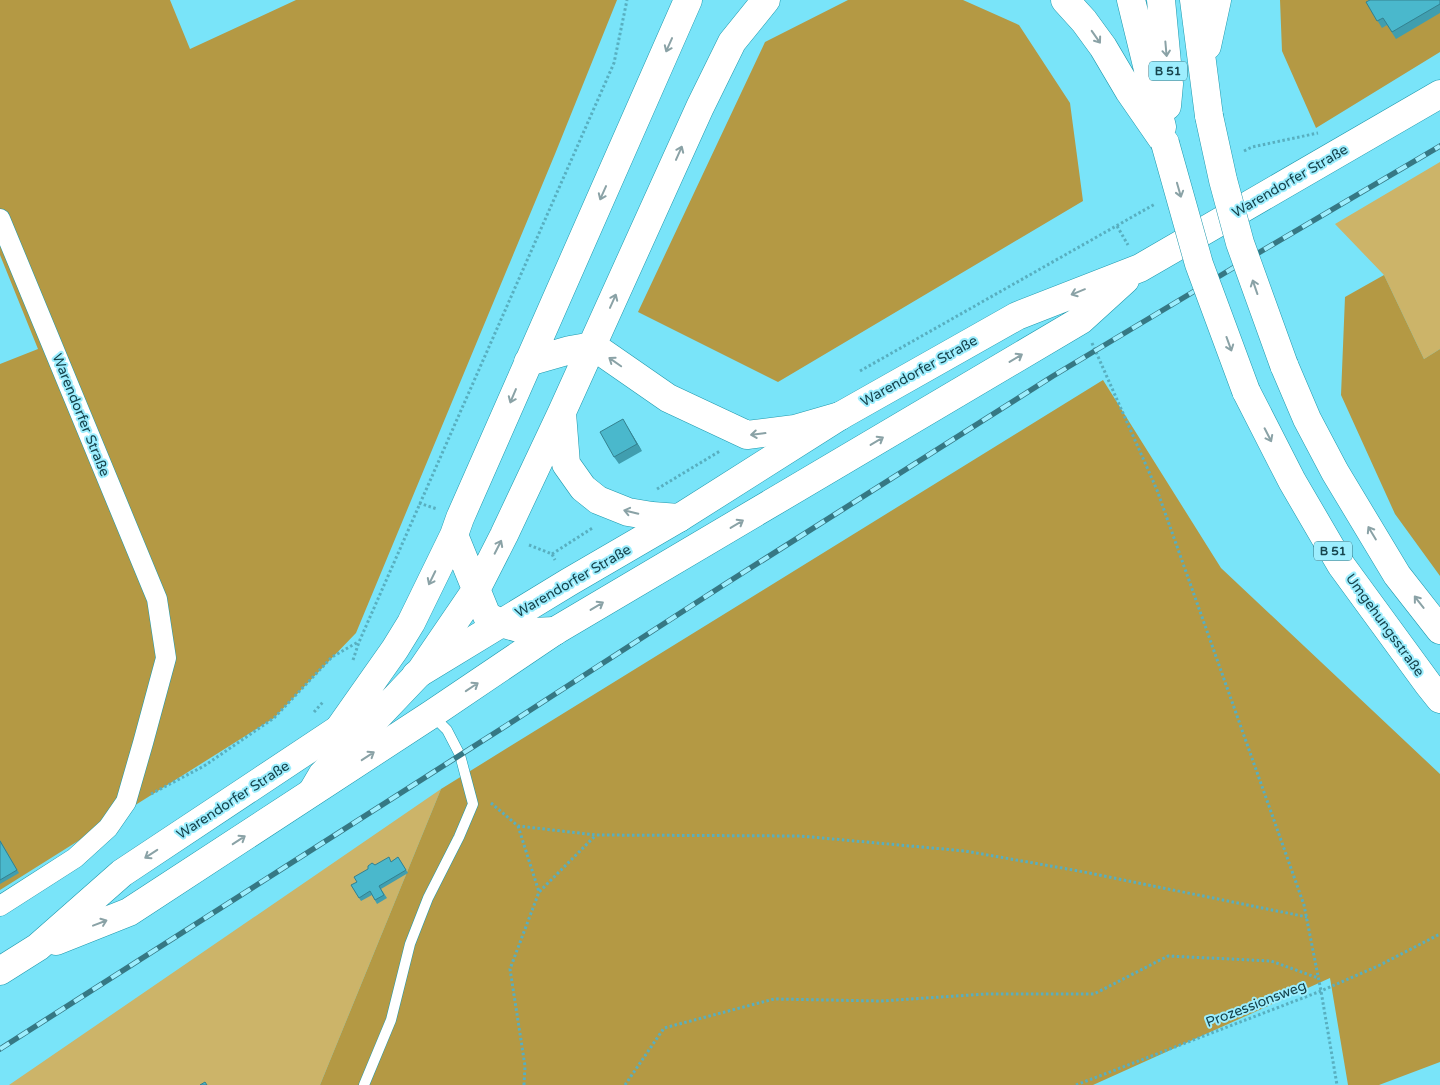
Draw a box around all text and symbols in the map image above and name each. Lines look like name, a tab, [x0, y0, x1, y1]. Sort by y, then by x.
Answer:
one-way arrow	[1091, 30, 1101, 44]
one-way arrow	[663, 37, 673, 52]
one-way arrow	[1161, 40, 1170, 56]
road number: B 51	[1149, 61, 1187, 80]
street label: Warendorfer Straße	[1229, 141, 1351, 221]
one-way arrow	[675, 146, 685, 161]
one-way arrow	[1174, 182, 1184, 198]
one-way arrow	[598, 185, 608, 200]
one-way arrow	[1250, 280, 1259, 295]
one-way arrow	[1071, 288, 1086, 297]
one-way arrow	[608, 294, 618, 309]
street label: Warendorfer Straße	[858, 332, 980, 410]
one-way arrow	[1225, 336, 1234, 352]
street label: Warendorfer Straße	[49, 351, 113, 479]
one-way arrow	[1009, 353, 1024, 363]
one-way arrow	[609, 357, 623, 367]
one-way arrow	[508, 388, 518, 403]
one-way arrow	[1264, 427, 1273, 442]
one-way arrow	[751, 429, 767, 439]
one-way arrow	[869, 435, 883, 445]
one-way arrow	[623, 507, 639, 516]
one-way arrow	[729, 518, 743, 528]
one-way arrow	[1367, 527, 1377, 541]
one-way arrow	[494, 540, 503, 555]
street label: Warendorfer Straße	[512, 541, 634, 621]
road number: B 51	[1314, 542, 1352, 560]
street label: Umgehungsstraße	[1342, 570, 1428, 680]
one-way arrow	[427, 571, 437, 586]
one-way arrow	[1413, 596, 1424, 609]
one-way arrow	[589, 601, 603, 611]
one-way arrow	[465, 682, 479, 692]
one-way arrow	[360, 751, 374, 761]
street label: Warendorfer Straße	[173, 757, 293, 843]
one-way arrow	[232, 835, 246, 845]
one-way arrow	[145, 849, 159, 859]
one-way arrow	[92, 918, 107, 927]
street label: Prozessionsweg	[1203, 977, 1309, 1031]

